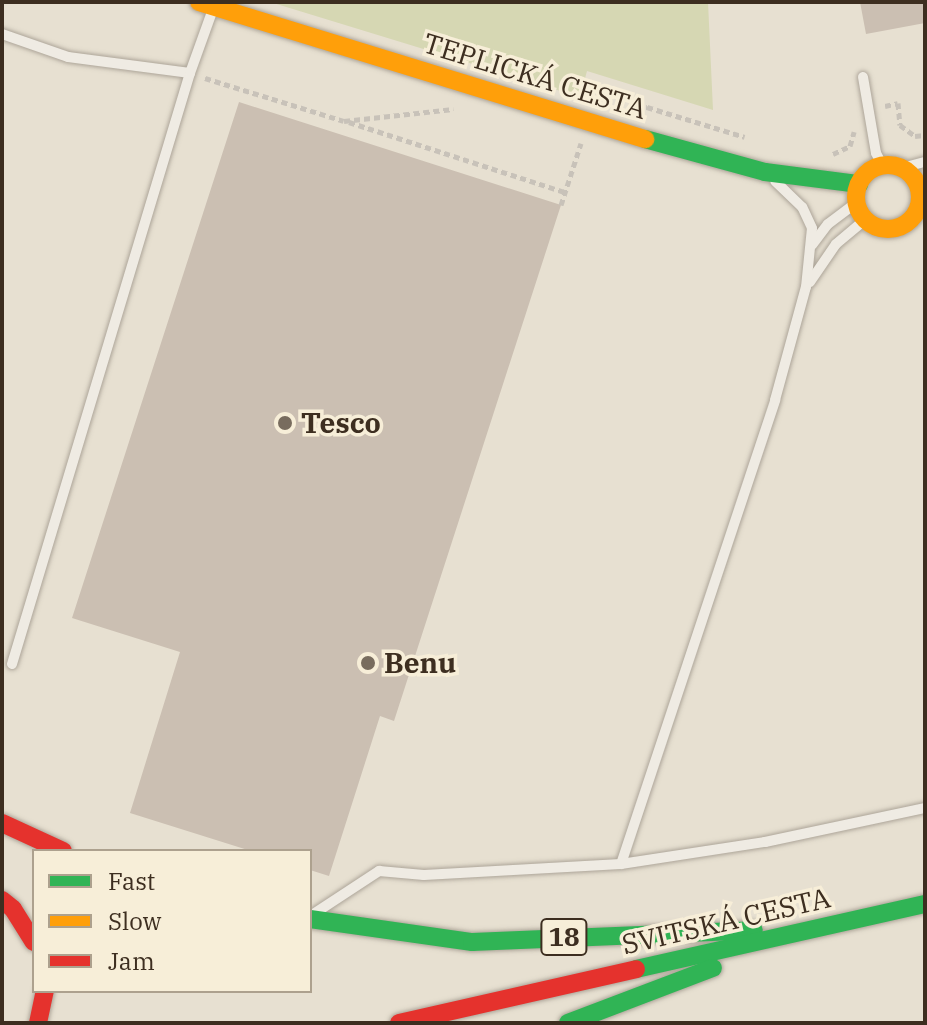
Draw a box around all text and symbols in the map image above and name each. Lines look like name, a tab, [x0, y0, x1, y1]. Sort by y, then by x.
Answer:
street label: TEPLICKÁ CESTA	[419, 26, 651, 126]
place label: Tesco	[301, 406, 381, 440]
marker: Tesco	[276, 414, 294, 432]
place label: Benu	[384, 646, 456, 680]
marker: Benu	[359, 654, 377, 672]
legend	[32, 849, 312, 993]
text: Fast	[108, 865, 155, 897]
street label: SVITSKÁ CESTA	[619, 881, 833, 961]
text: Slow	[108, 905, 161, 937]
road number: 18	[540, 915, 588, 959]
text: Jam	[108, 945, 155, 977]

